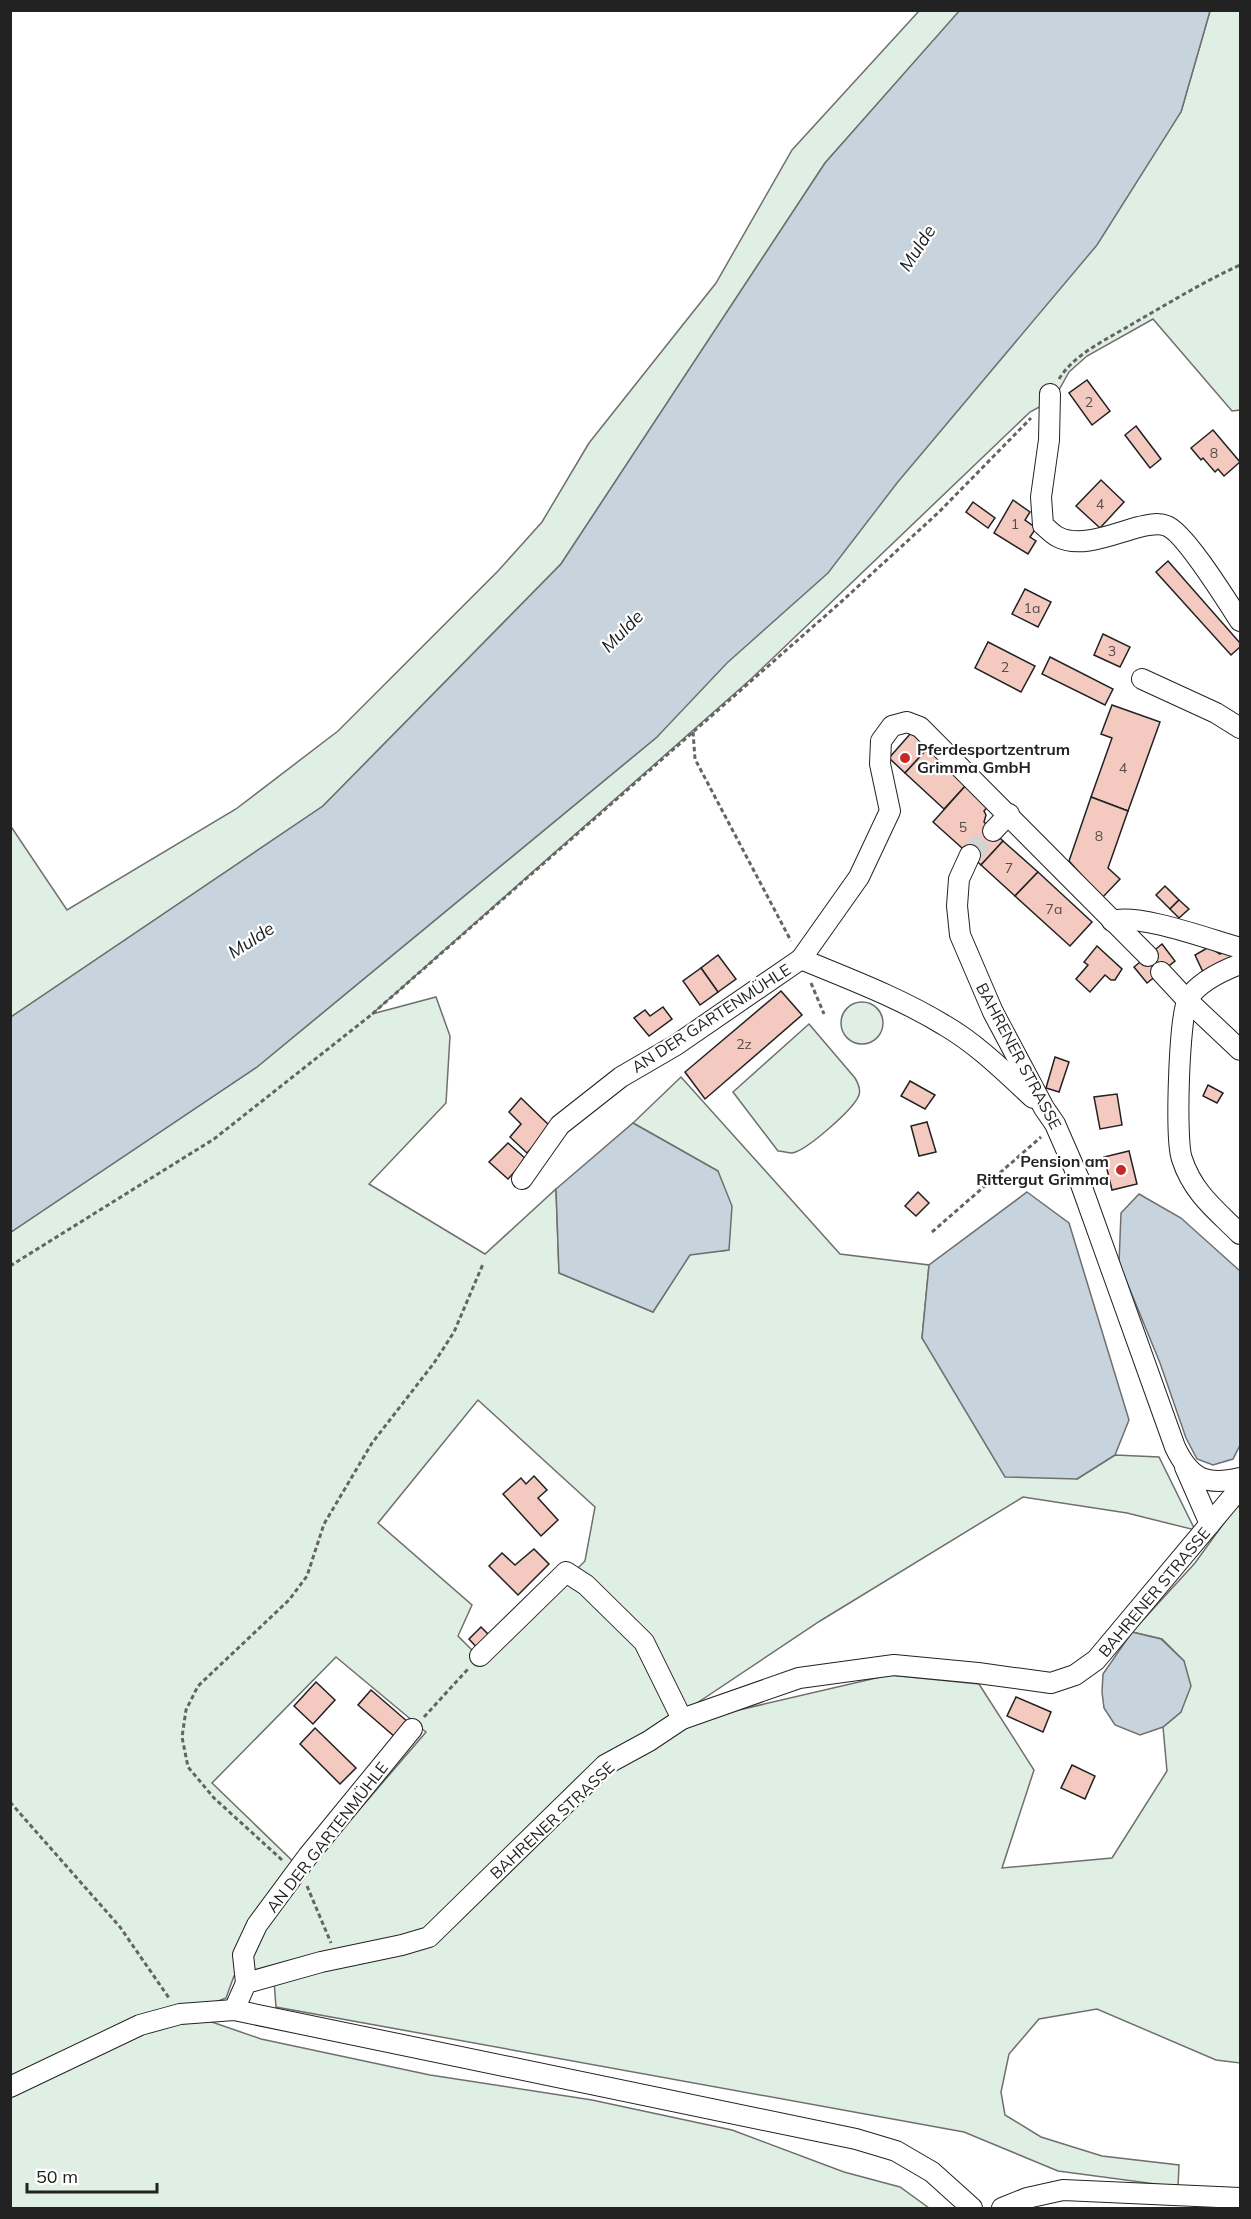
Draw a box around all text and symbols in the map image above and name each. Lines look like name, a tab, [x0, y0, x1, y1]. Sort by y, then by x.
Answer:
water label: Mulde	[894, 220, 941, 276]
house number: 2	[1085, 393, 1093, 411]
house number: 8	[1210, 444, 1218, 462]
house number: 4	[1096, 495, 1105, 513]
house number: 1	[1011, 515, 1019, 533]
house number: 1a	[1024, 599, 1040, 617]
water label: Mulde	[596, 605, 648, 657]
house number: 3	[1108, 642, 1116, 660]
house number: 2	[1001, 658, 1009, 676]
place label: Pferdesportzentrum Grimma GmbH	[917, 739, 1070, 777]
marker: Pferdesportzentrum Grimma GmbH	[898, 751, 912, 765]
house number: 4	[1119, 759, 1128, 777]
house number: 5	[959, 818, 967, 836]
house number: 8	[1095, 827, 1103, 845]
house number: 7	[1005, 859, 1013, 877]
house number: 7a	[1046, 900, 1062, 918]
water label: Mulde	[223, 916, 279, 963]
street label: AN DER GARTENMÜHLE	[628, 959, 794, 1077]
street label: BAHRENER STRASSE	[972, 979, 1066, 1133]
house number: 2z	[736, 1035, 752, 1053]
place label: Pension am Rittergut Grimma	[976, 1151, 1109, 1189]
marker: Pension am Rittergut Grimma	[1114, 1163, 1128, 1177]
street label: BAHRENER STRASSE	[1094, 1523, 1214, 1661]
street label: BAHRENER STRASSE	[486, 1757, 618, 1883]
street label: AN DER GARTENMÜHLE	[262, 1758, 392, 1916]
scale bar	[27, 2156, 158, 2194]
text: 50 m	[36, 2165, 78, 2188]

